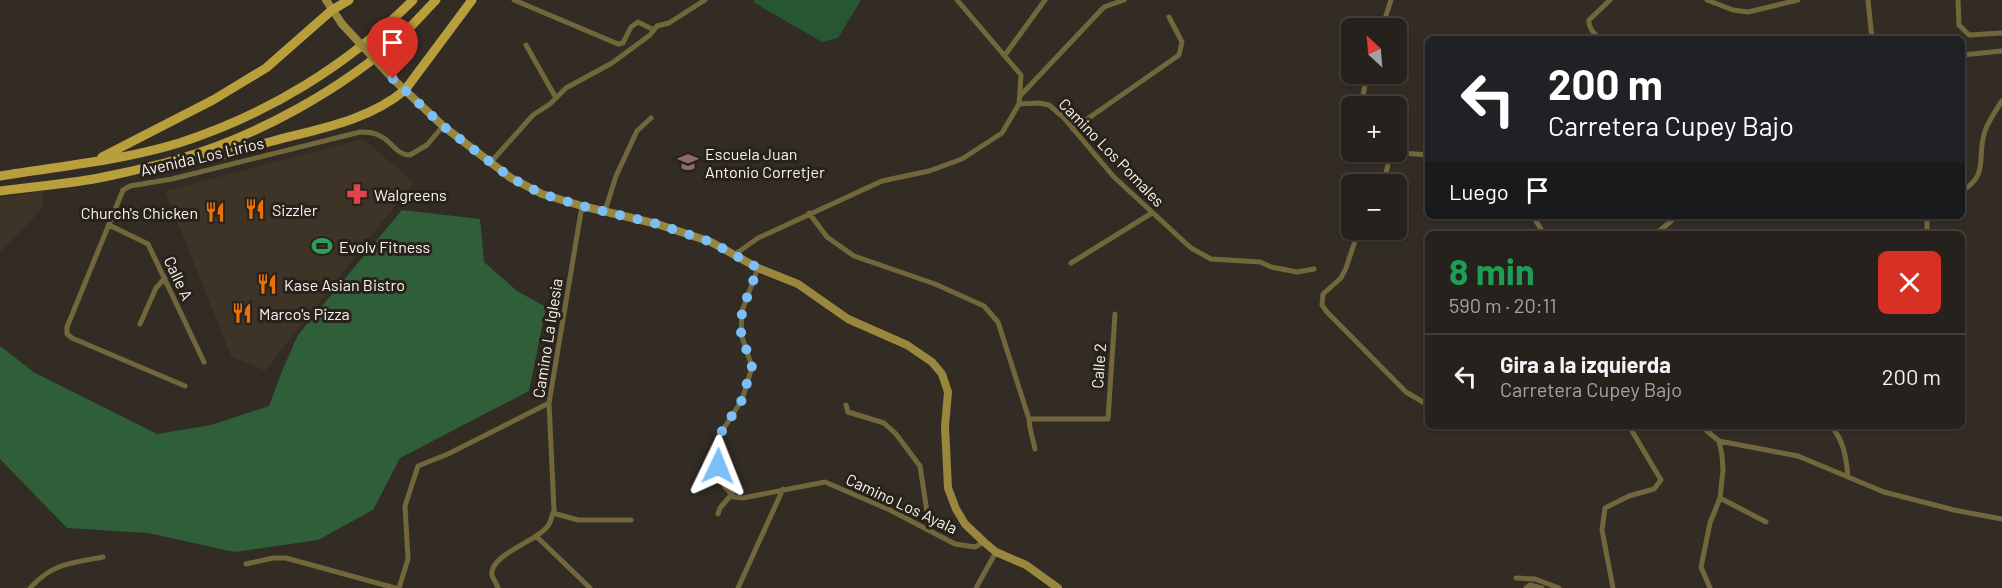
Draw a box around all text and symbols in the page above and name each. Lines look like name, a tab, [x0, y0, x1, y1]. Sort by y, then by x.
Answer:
pin	[367, 17, 418, 79]
north arrow	[1341, 18, 1407, 84]
map controls	[1341, 18, 1407, 240]
icon: arrive	[376, 26, 409, 59]
text: 200 m	[1548, 58, 1663, 108]
icon: left	[1449, 60, 1527, 138]
street label: Camino Los Pomales	[1055, 94, 1169, 210]
button: +	[1341, 96, 1407, 162]
text: Carretera Cupey Bajo	[1548, 109, 1794, 141]
street label: Avenida Los Lirios	[138, 133, 266, 179]
place label: Escuela Juan Antonio Corretjer	[705, 144, 825, 181]
school or university icon: Escuela Juan Antonio Corretjer	[676, 150, 700, 174]
button: −	[1341, 174, 1407, 240]
icon: arrive	[1521, 174, 1554, 207]
text: Luego	[1449, 178, 1509, 204]
pharmacy icon: Walgreens	[345, 182, 369, 206]
place label: Walgreens	[374, 185, 447, 204]
restaurant icon: Sizzler	[243, 197, 267, 221]
restaurant icon: Church's Chicken	[203, 200, 227, 224]
place label: Sizzler	[272, 200, 318, 219]
place label: Church's Chicken	[81, 203, 198, 222]
sports icon: Evolv Fitness	[310, 234, 334, 258]
place label: Evolv Fitness	[339, 237, 430, 256]
text: 8 min	[1449, 249, 1535, 292]
button: close	[1878, 251, 1941, 314]
street label: Calle A	[161, 253, 198, 303]
restaurant icon: Kase Asian Bistro	[255, 272, 279, 296]
place label: Kase Asian Bistro	[284, 275, 405, 294]
street label: Camino La Iglesia	[528, 277, 566, 399]
text: 590 m · 20:11	[1449, 293, 1557, 317]
restaurant icon: Marco's Pizza	[230, 301, 254, 325]
place label: Marco's Pizza	[259, 304, 350, 323]
street label: Calle 2	[1087, 343, 1109, 389]
text: Gira a la izquierda	[1500, 351, 1671, 377]
icon: left	[1449, 360, 1482, 393]
text: 200 m	[1882, 363, 1941, 389]
text: Carretera Cupey Bajo	[1500, 377, 1682, 401]
position arrow	[686, 434, 750, 498]
street label: Camino Los Ayala	[843, 469, 961, 537]

